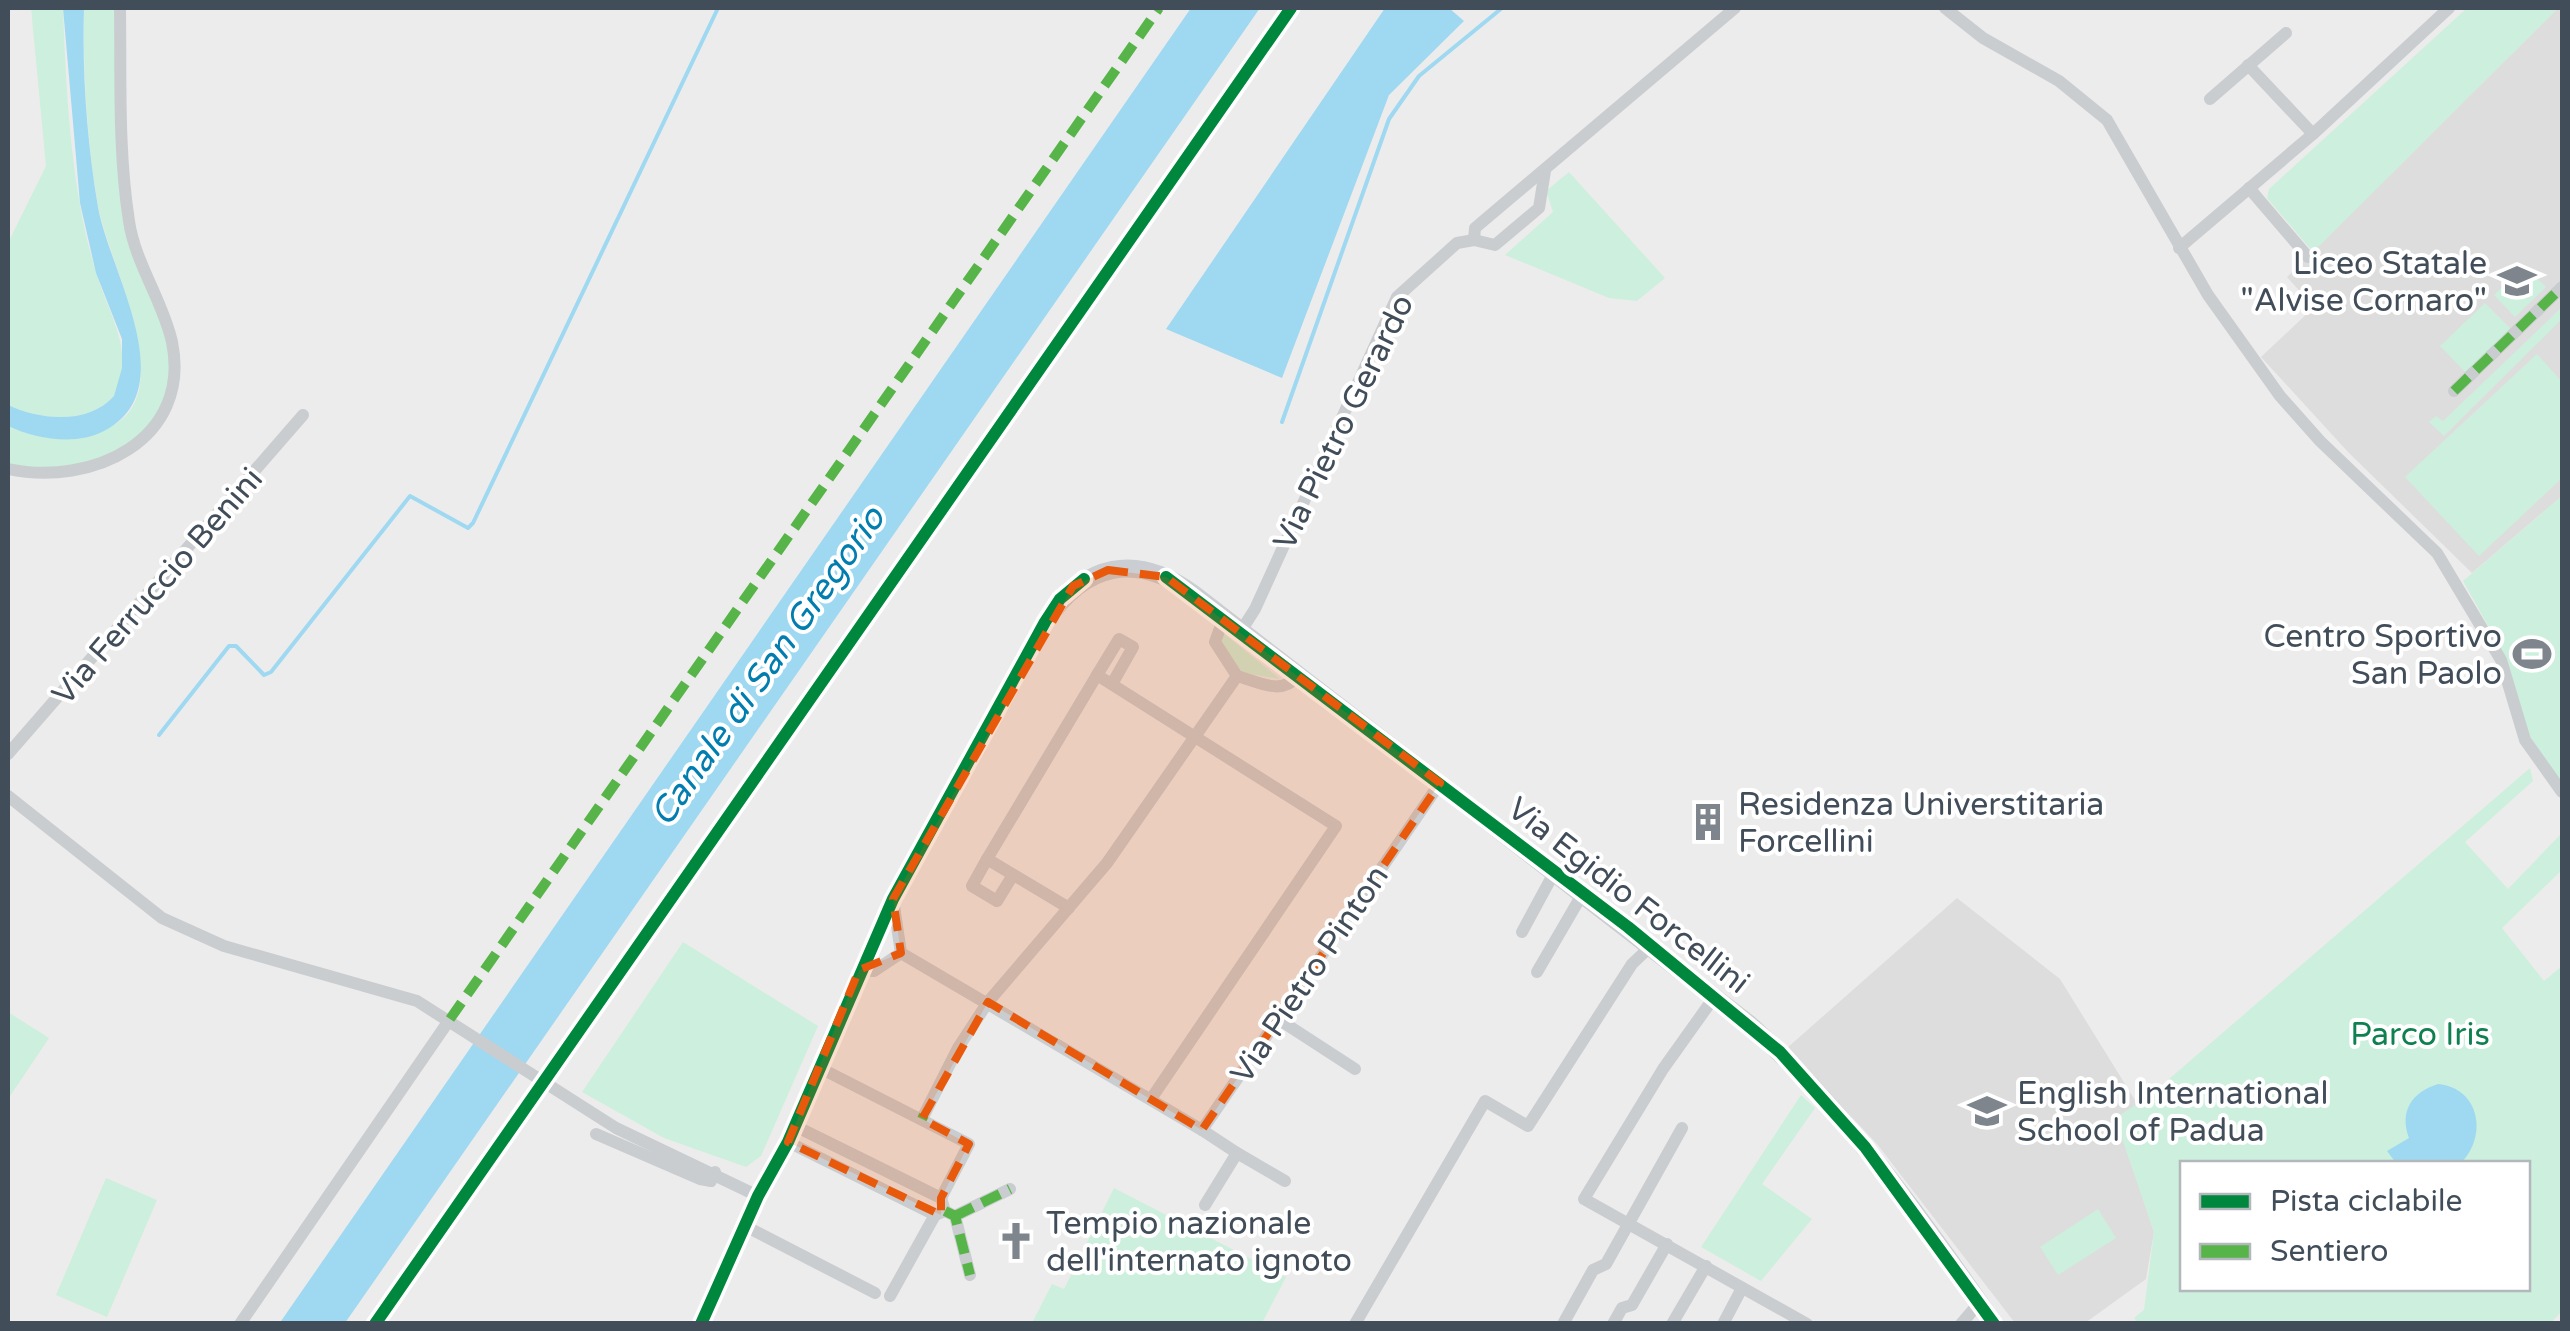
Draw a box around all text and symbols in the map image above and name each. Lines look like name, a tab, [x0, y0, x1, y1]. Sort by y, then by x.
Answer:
place label: Liceo Statale "Alvise Cornaro"	[2241, 245, 2487, 320]
school or university icon: Liceo Statale "Alvise Cornaro"	[2496, 260, 2538, 302]
street label: Via Pietro Gerardo	[1266, 289, 1422, 556]
street label: Via Ferruccio Benini	[45, 461, 271, 713]
water label: Canale di San Gregorio	[642, 497, 895, 834]
place label: Centro Sportivo San Paolo	[2264, 618, 2502, 693]
sports icon: Centro Sportivo San Paolo	[2511, 633, 2553, 675]
place label: Residenza Universtitaria Forcellini	[1738, 786, 2104, 861]
street label: Via Egidio Forcellini	[1500, 790, 1757, 1002]
building icon: Residenza Universtitaria Forcellini	[1687, 801, 1729, 843]
street label: Via Pietro Pinton	[1223, 858, 1397, 1091]
park label: Parco Iris	[2350, 1016, 2490, 1054]
place label: English International School of Padua	[2017, 1075, 2328, 1150]
school or university icon: English International School of Padua	[1966, 1090, 2008, 1132]
legend	[2180, 1161, 2530, 1291]
text: Pista ciclabile	[2270, 1183, 2462, 1220]
place label: Tempio nazionale dell'internato ignoto	[1046, 1205, 1352, 1280]
church icon: Tempio nazionale dell'internato ignoto	[995, 1220, 1037, 1262]
text: Sentiero	[2270, 1233, 2389, 1270]

